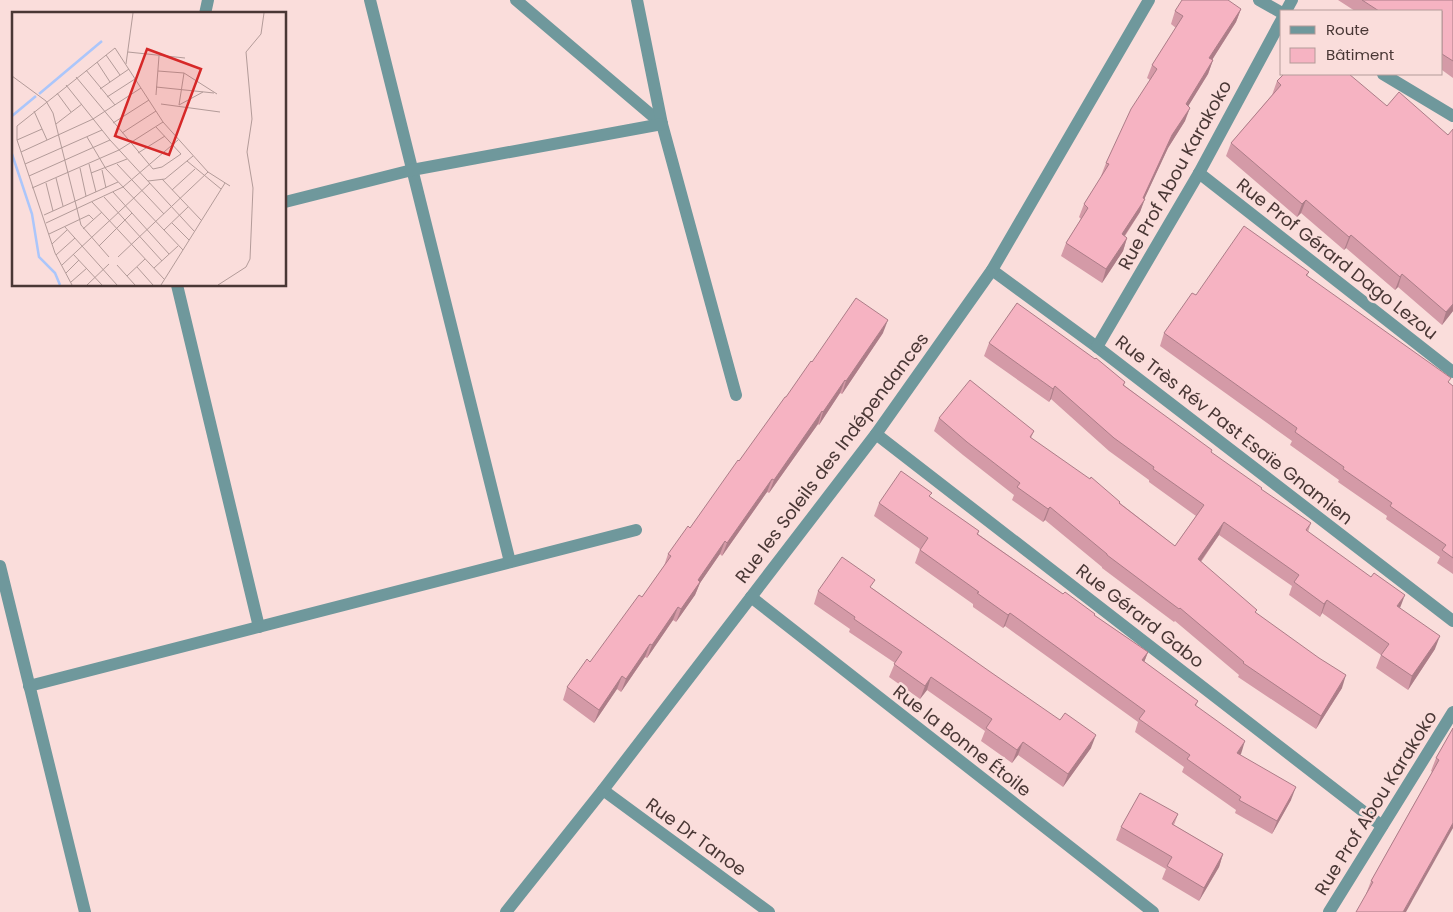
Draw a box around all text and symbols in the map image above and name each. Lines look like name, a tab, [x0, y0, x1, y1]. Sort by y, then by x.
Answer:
legend	[1280, 10, 1443, 75]
inset map	[12, 12, 286, 286]
text: Route	[1326, 19, 1369, 40]
text: Bâtiment	[1326, 44, 1394, 65]
street label: Rue Prof Abou Karakoko	[1112, 75, 1237, 274]
street label: Rue Prof Gérard Dago Lezou	[1231, 172, 1443, 345]
street label: Rue les Soleils des Indépendances	[729, 327, 934, 588]
street label: Rue Très Rév Past Esaïe Gnamien	[1110, 329, 1358, 530]
street label: Rue Gérard Gabo	[1071, 558, 1209, 673]
street label: Rue la Bonne Étoile	[888, 679, 1036, 802]
street label: Rue Prof Abou Karakoko	[1308, 706, 1443, 900]
street label: Rue Dr Tanoe	[641, 792, 752, 882]

